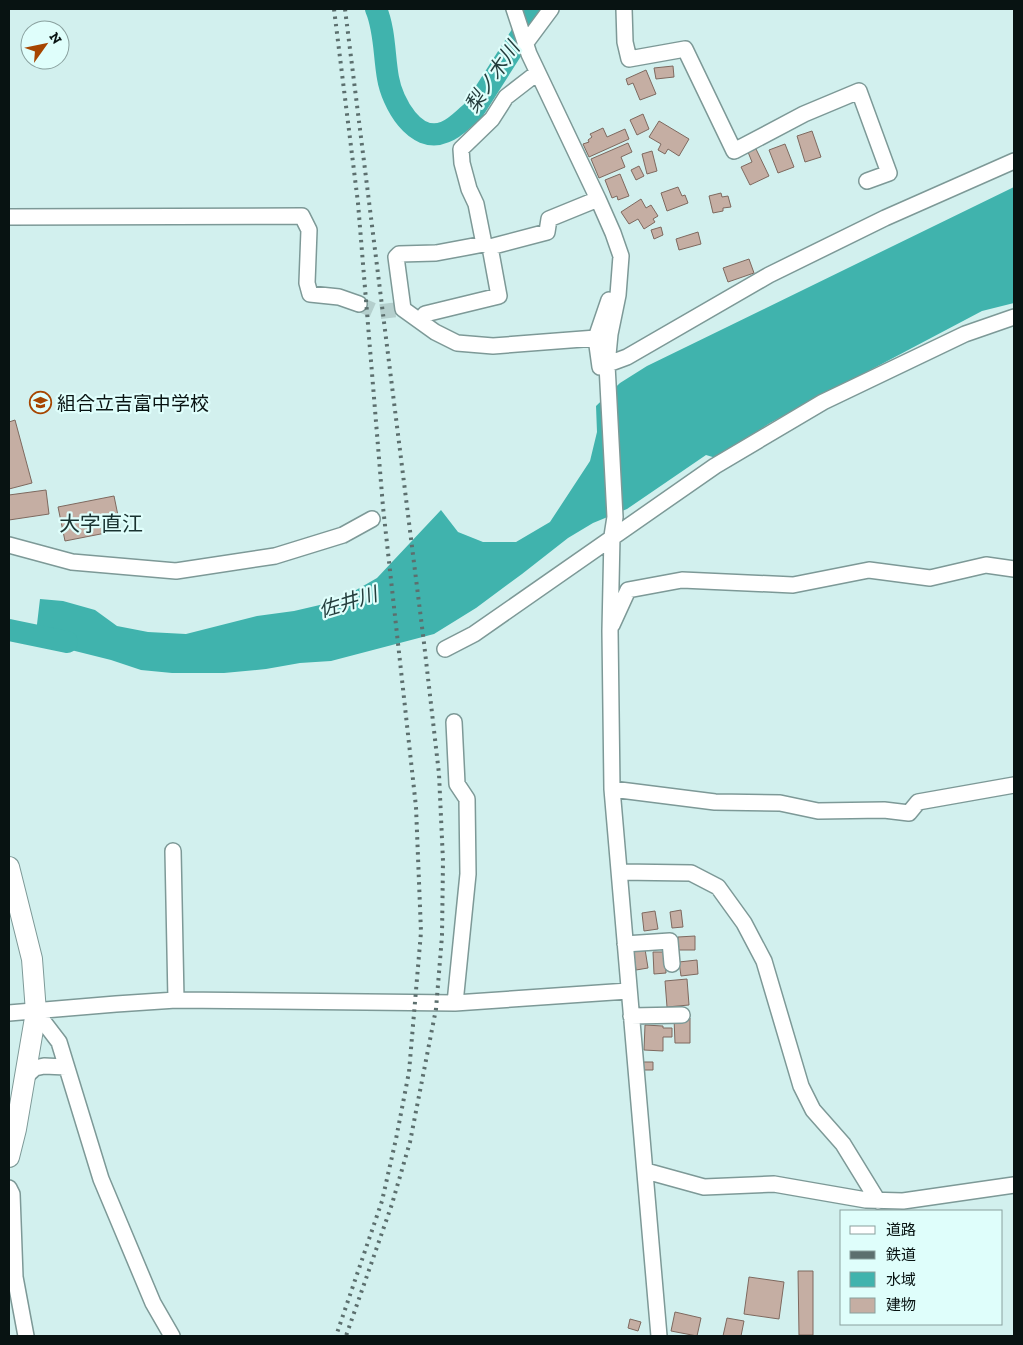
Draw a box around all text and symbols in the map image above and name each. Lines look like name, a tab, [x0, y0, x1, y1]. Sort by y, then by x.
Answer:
north arrow	[20, 20, 70, 70]
text: N	[45, 29, 66, 48]
water label: 梨ノ木川	[460, 35, 525, 117]
school or university icon: 組合立吉富中学校	[29, 391, 53, 415]
place label: 組合立吉富中学校	[57, 392, 209, 415]
district label: 大字直江	[59, 511, 143, 536]
water label: 佐井川	[316, 581, 382, 622]
legend	[840, 1210, 1003, 1325]
text: 道路	[886, 1221, 916, 1239]
text: 鉄道	[886, 1246, 916, 1264]
text: 水域	[886, 1271, 916, 1289]
text: 建物	[886, 1296, 916, 1314]

